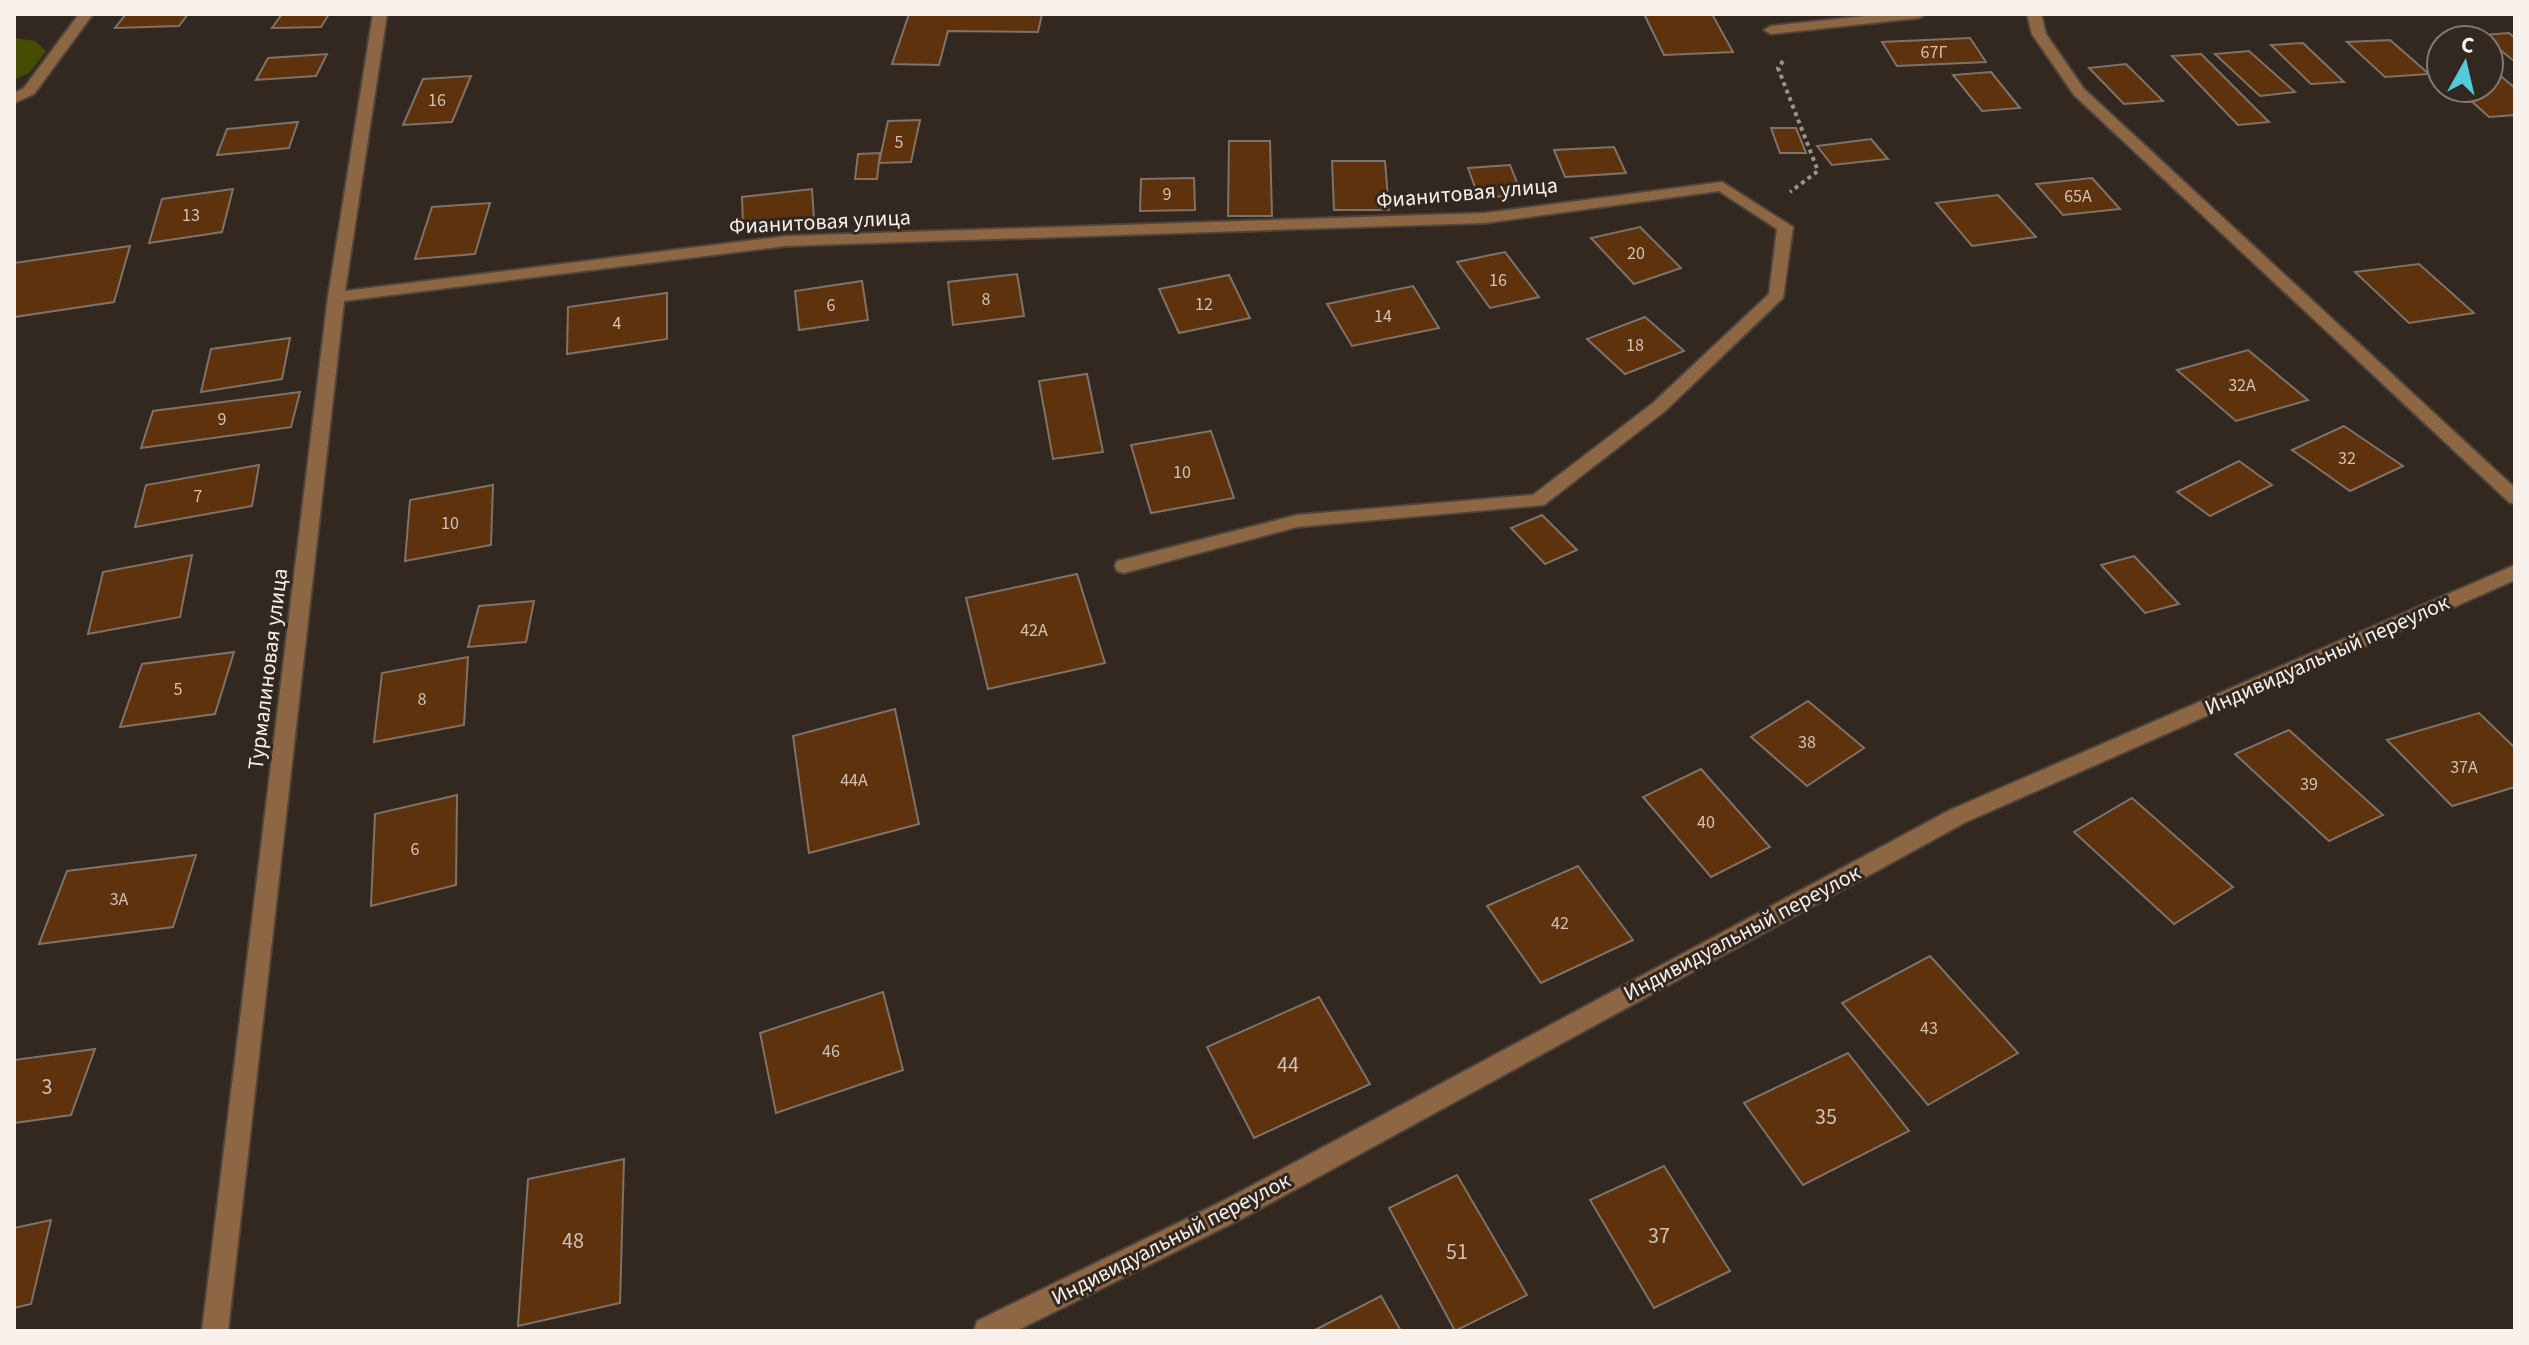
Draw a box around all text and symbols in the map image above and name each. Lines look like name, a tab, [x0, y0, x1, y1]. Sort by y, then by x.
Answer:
north arrow	[2425, 24, 2505, 104]
text: С	[2459, 28, 2476, 62]
house number: 67Г	[1921, 40, 1947, 65]
house number: 16	[428, 88, 446, 113]
house number: 5	[895, 130, 904, 155]
street label: Фианитовая улица	[1375, 169, 1559, 217]
house number: 9	[1163, 182, 1172, 207]
house number: 65А	[2064, 184, 2092, 209]
street label: Фианитовая улица	[728, 201, 912, 243]
house number: 13	[182, 203, 200, 228]
house number: 20	[1627, 241, 1645, 266]
house number: 16	[1489, 268, 1507, 293]
house number: 8	[982, 287, 991, 312]
house number: 12	[1195, 292, 1213, 317]
house number: 6	[827, 293, 836, 318]
house number: 14	[1374, 304, 1392, 329]
house number: 4	[613, 311, 622, 336]
house number: 18	[1626, 333, 1644, 358]
house number: 32А	[2228, 373, 2256, 398]
house number: 9	[218, 407, 227, 432]
house number: 32	[2338, 446, 2356, 471]
house number: 10	[1173, 460, 1191, 485]
house number: 7	[194, 484, 203, 509]
house number: 10	[441, 511, 459, 536]
street label: Турмалиновая улица	[240, 566, 296, 772]
street label: Индивидуальный переулок	[2200, 587, 2454, 723]
house number: 42А	[1020, 618, 1048, 643]
house number: 5	[174, 677, 183, 702]
house number: 8	[418, 687, 427, 712]
house number: 38	[1798, 730, 1816, 755]
house number: 37А	[2450, 755, 2478, 780]
house number: 44А	[840, 768, 868, 793]
house number: 39	[2300, 772, 2318, 797]
house number: 40	[1697, 810, 1715, 835]
house number: 6	[411, 837, 420, 862]
street label: Индивидуальный переулок	[1618, 857, 1866, 1009]
house number: 3А	[110, 887, 129, 912]
house number: 42	[1551, 911, 1569, 936]
house number: 43	[1920, 1016, 1938, 1041]
house number: 46	[822, 1039, 840, 1064]
house number: 44	[1277, 1049, 1299, 1081]
house number: 3	[42, 1071, 52, 1103]
house number: 35	[1815, 1101, 1837, 1133]
street label: Индивидуальный переулок	[1046, 1165, 1296, 1313]
house number: 37	[1648, 1220, 1670, 1252]
house number: 48	[562, 1225, 584, 1257]
house number: 51	[1446, 1236, 1468, 1268]

